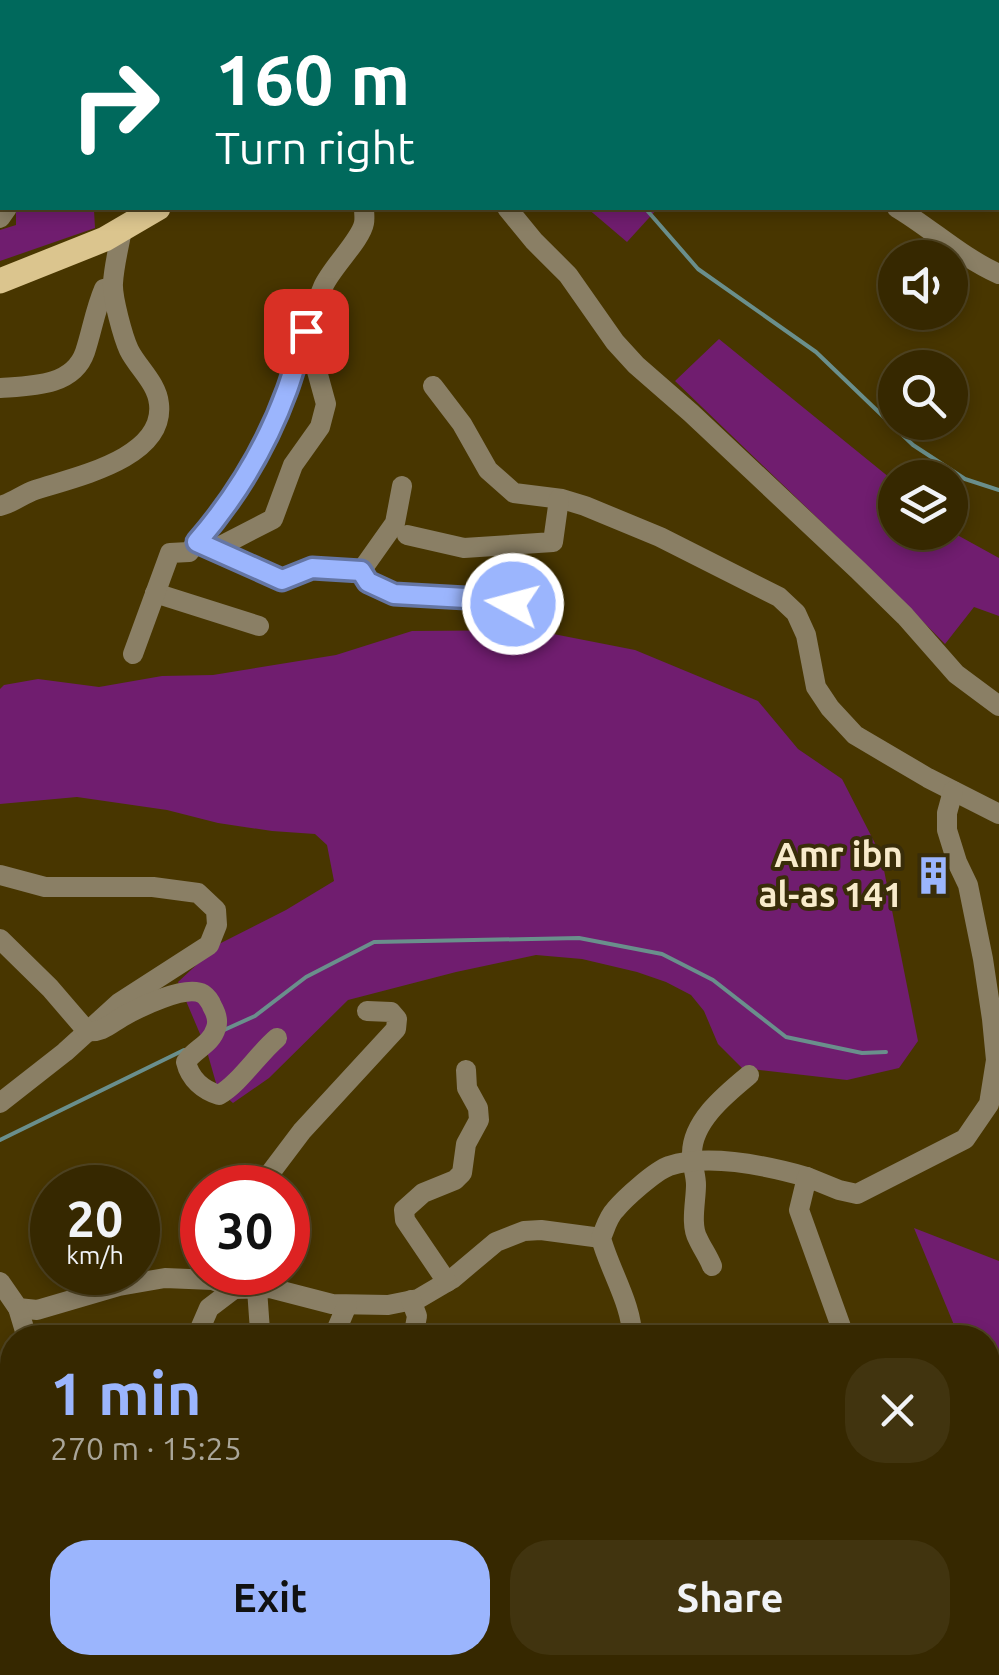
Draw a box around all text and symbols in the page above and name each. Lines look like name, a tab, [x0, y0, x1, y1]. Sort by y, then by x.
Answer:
icon: right	[50, 40, 180, 170]
text: 160 m	[215, 40, 410, 118]
text: Turn right	[215, 122, 415, 173]
map controls	[878, 240, 968, 550]
button: sound	[878, 240, 968, 330]
pin	[264, 289, 349, 374]
icon: arrive	[279, 304, 334, 359]
button: search	[878, 350, 968, 440]
button: layers	[878, 460, 968, 550]
position arrow	[461, 552, 565, 656]
place label: Amr ibn al-as 141	[758, 834, 903, 914]
building icon: Amr ibn al-as 141	[912, 854, 954, 896]
speed limit sign: 30	[180, 1165, 310, 1295]
text: 20	[67, 1190, 123, 1246]
text: km/h	[66, 1241, 124, 1269]
button: close	[845, 1358, 950, 1463]
text: 1 min	[50, 1359, 202, 1426]
text: 270 m · 15:25	[50, 1430, 242, 1466]
button: Exit	[50, 1540, 490, 1655]
button: Share	[510, 1540, 950, 1655]

